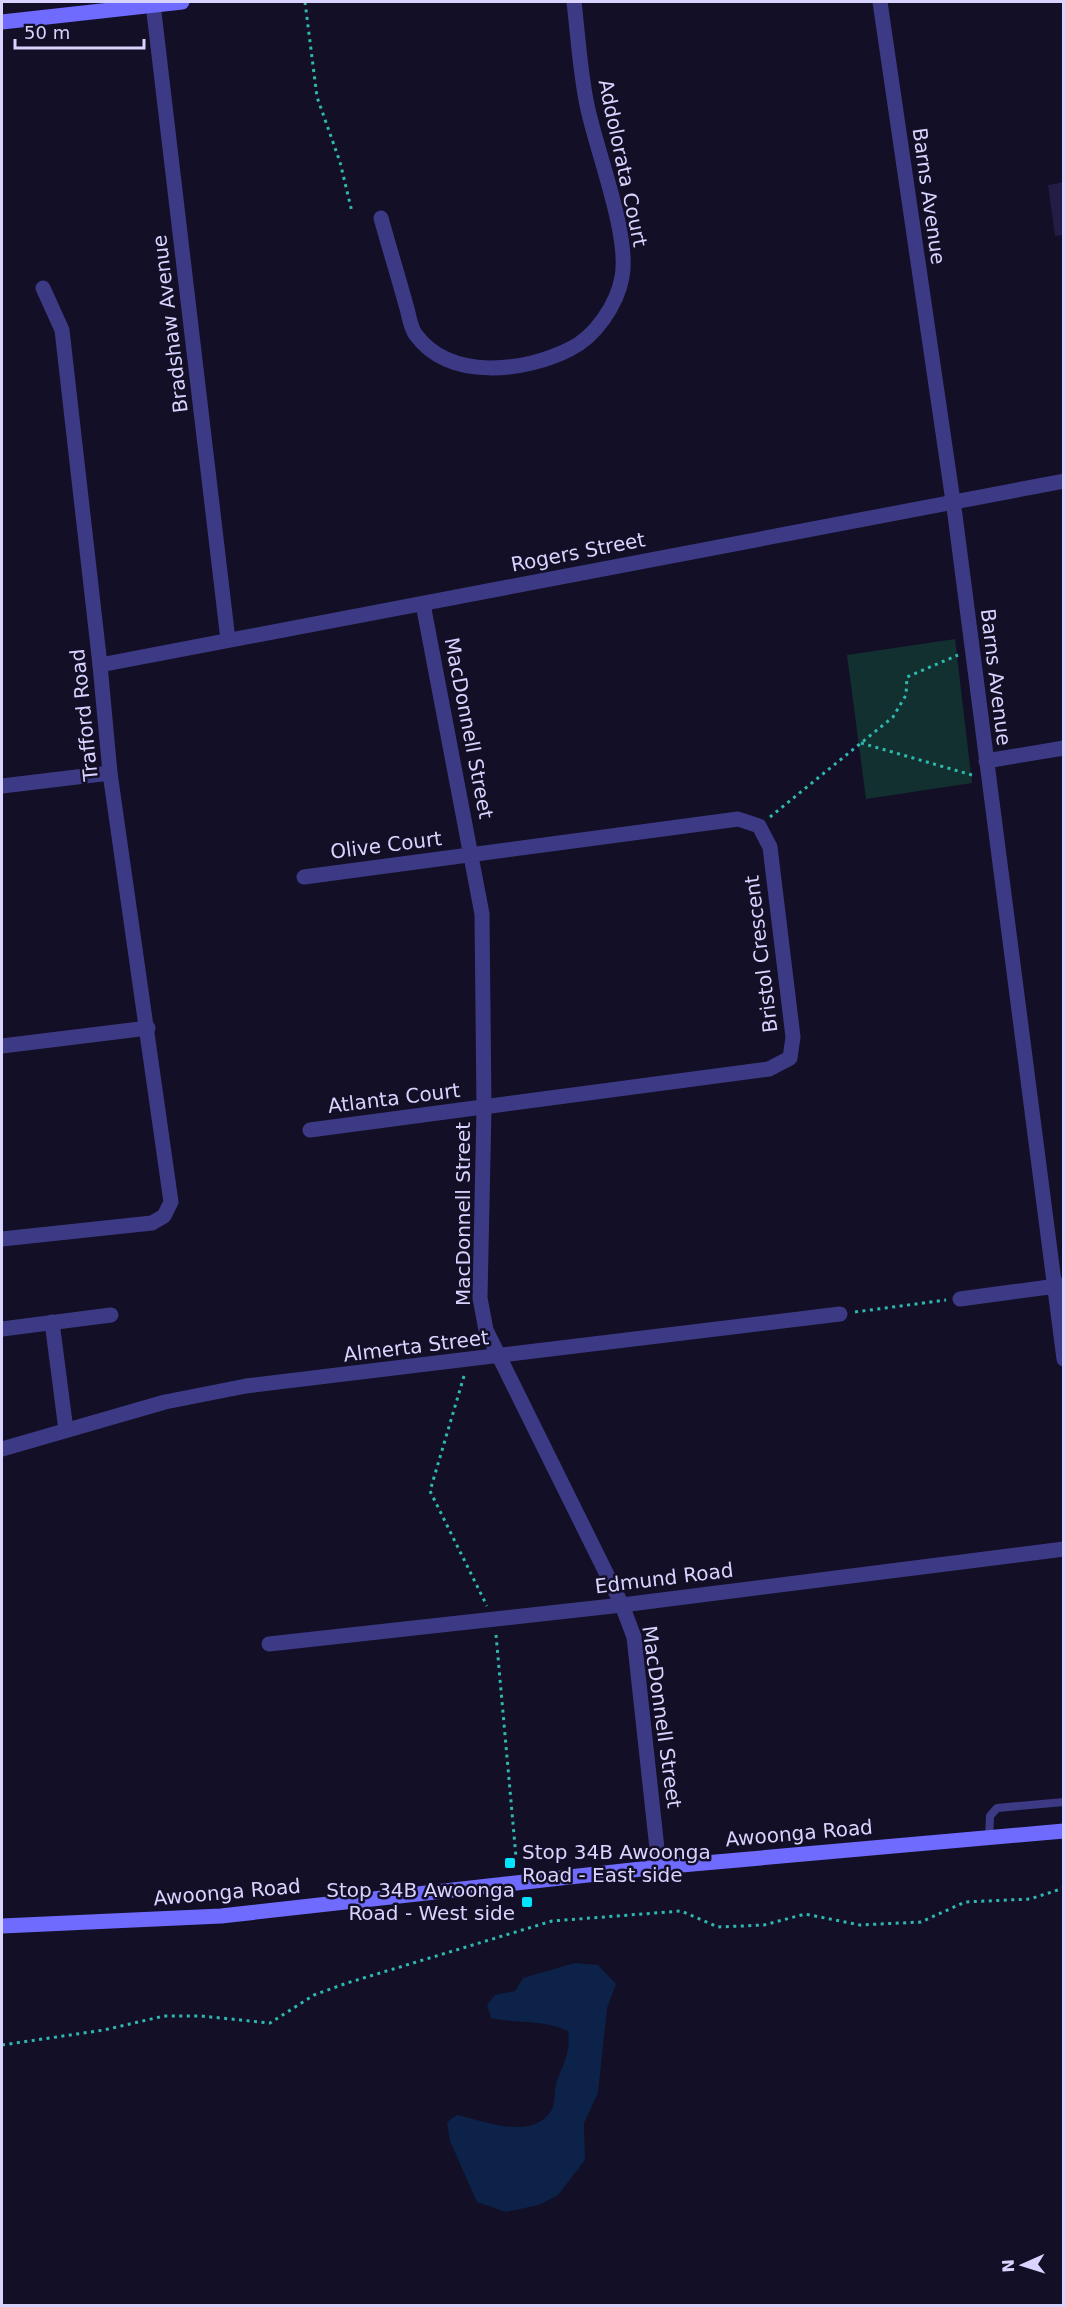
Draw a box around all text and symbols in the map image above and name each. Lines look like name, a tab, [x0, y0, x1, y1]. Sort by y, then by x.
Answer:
scale bar	[15, 12, 144, 50]
text: 50 m	[24, 22, 70, 43]
street label: Addolorata Court	[594, 77, 653, 249]
street label: Barns Avenue	[908, 126, 950, 266]
street label: Bradshaw Avenue	[147, 234, 193, 414]
street label: Rogers Street	[509, 527, 647, 577]
street label: Barns Avenue	[976, 607, 1016, 747]
street label: MacDonnell Street	[440, 635, 498, 821]
street label: Trafford Road	[65, 648, 103, 783]
street label: Olive Court	[329, 826, 443, 864]
street label: Bristol Crescent	[739, 874, 783, 1034]
street label: Atlanta Court	[327, 1078, 462, 1118]
street label: MacDonnell Street	[451, 1122, 475, 1306]
street label: Almerta Street	[342, 1325, 490, 1367]
street label: Edmund Road	[593, 1558, 735, 1598]
street label: MacDonnell Street	[637, 1624, 687, 1810]
street label: Awoonga Road	[724, 1815, 874, 1851]
place label: Stop 34B Awoonga Road - East side	[522, 1840, 711, 1887]
marker: Stop 34B Awoonga Road - East side	[503, 1856, 517, 1870]
street label: Awoonga Road	[152, 1874, 302, 1910]
place label: Stop 34B Awoonga Road - West side	[326, 1878, 515, 1925]
marker: Stop 34B Awoonga Road - West side	[520, 1895, 534, 1909]
north arrow	[993, 2235, 1053, 2295]
text: N	[999, 2259, 1018, 2273]

